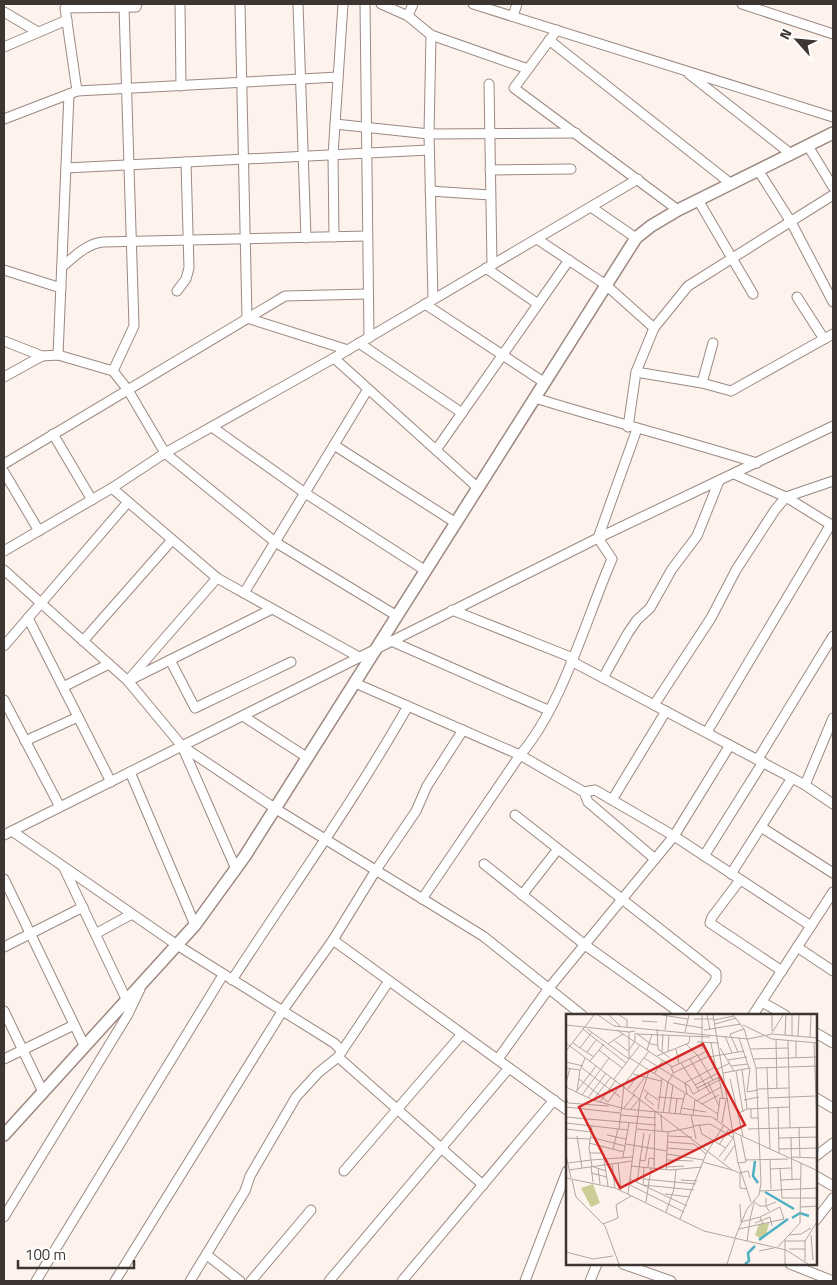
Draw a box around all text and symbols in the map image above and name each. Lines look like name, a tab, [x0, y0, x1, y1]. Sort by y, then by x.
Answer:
north arrow	[772, 15, 822, 65]
text: N	[773, 25, 797, 43]
inset map	[566, 1014, 817, 1265]
scale bar	[18, 1238, 134, 1270]
text: 100 m	[25, 1243, 66, 1266]

